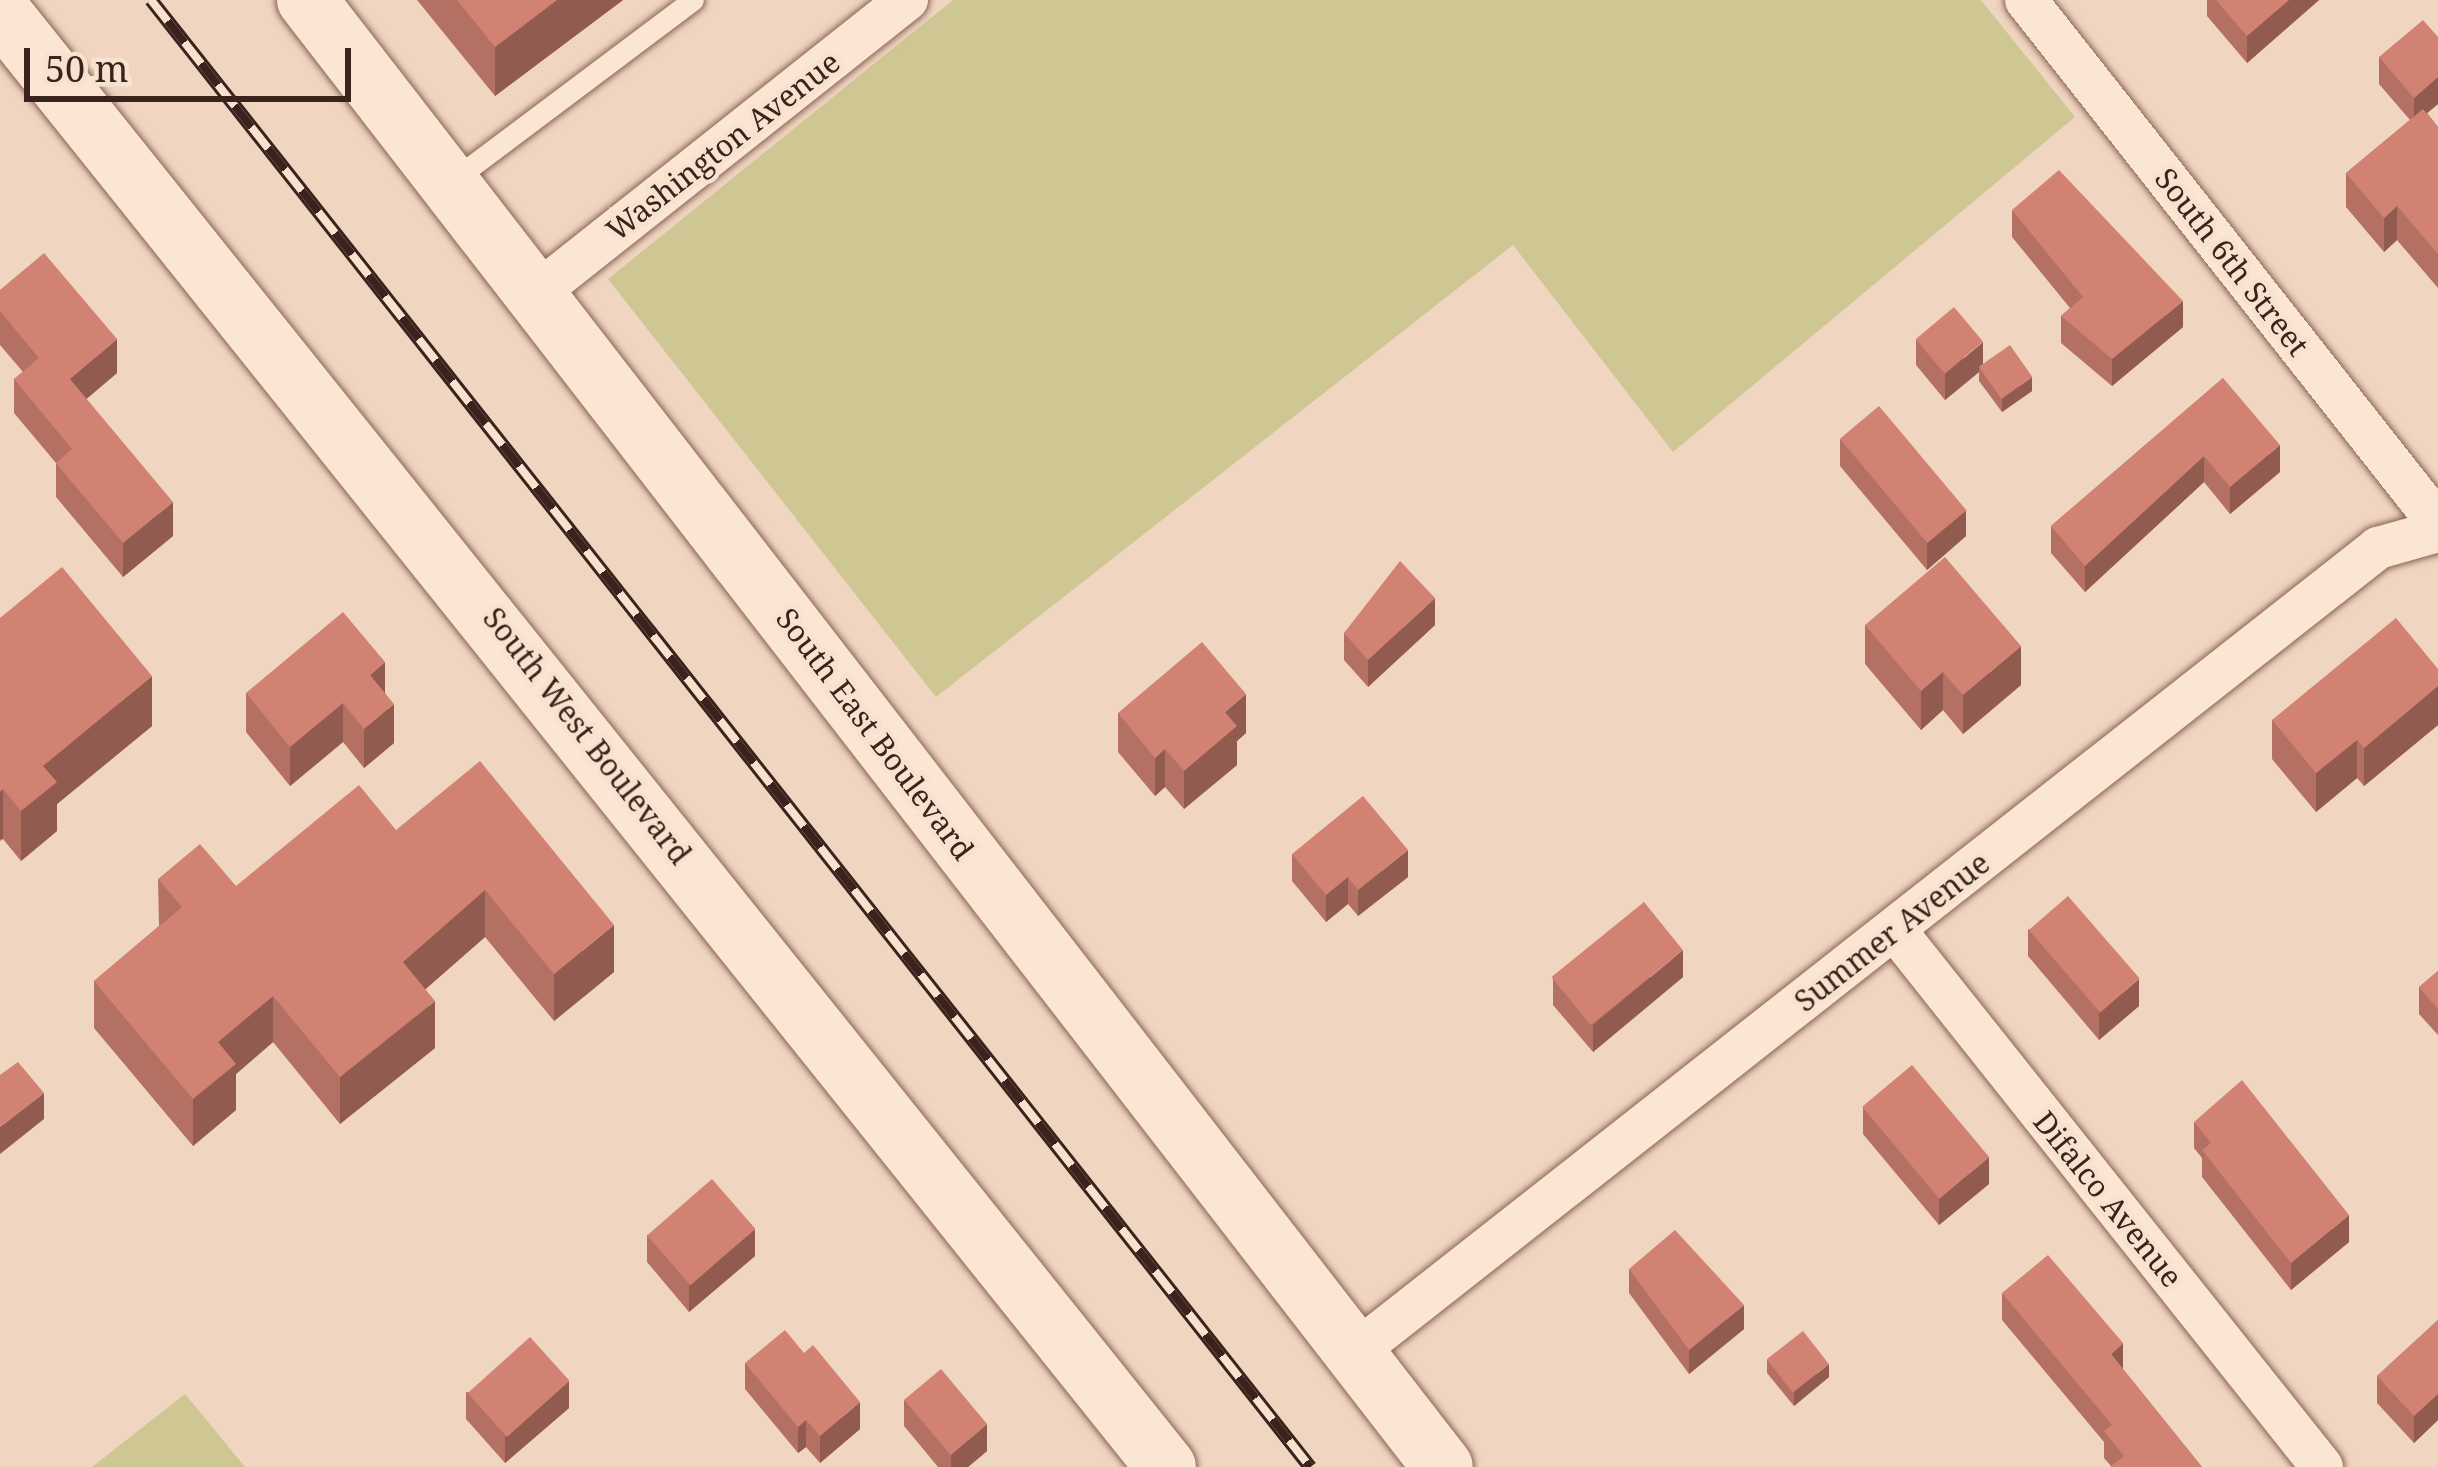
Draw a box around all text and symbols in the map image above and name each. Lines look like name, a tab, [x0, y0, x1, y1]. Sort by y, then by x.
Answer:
scale bar	[30, 24, 357, 98]
text: 50 m	[45, 44, 129, 93]
street label: Washington Avenue	[599, 44, 847, 248]
street label: South 6th Street	[2148, 161, 2316, 363]
street label: South West Boulevard	[476, 600, 698, 872]
street label: South East Boulevard	[769, 601, 981, 867]
street label: Summer Avenue	[1787, 845, 1997, 1019]
street label: Difalco Avenue	[2026, 1104, 2190, 1294]

